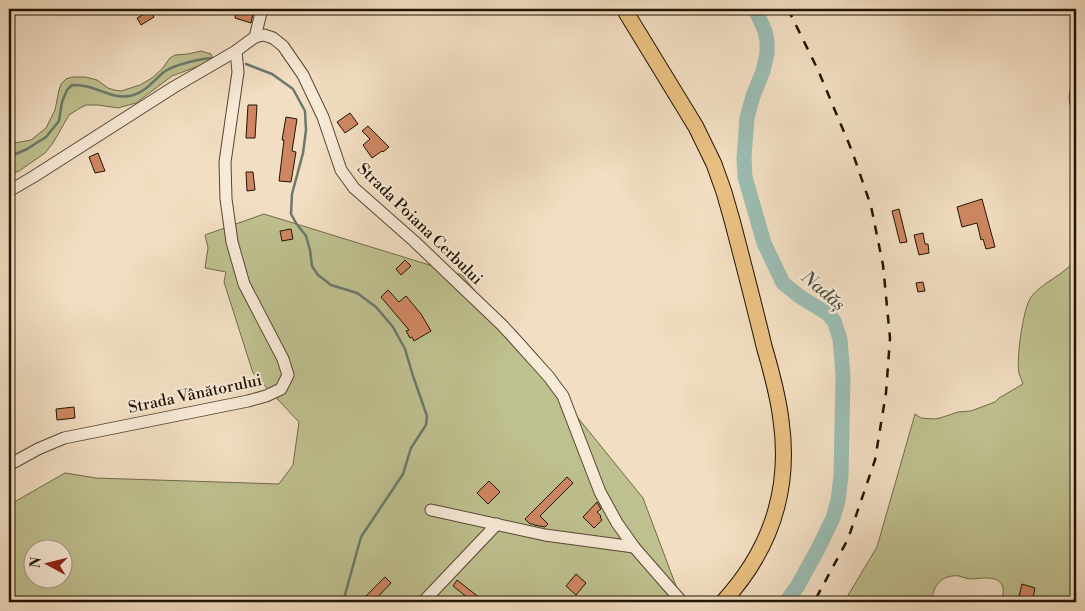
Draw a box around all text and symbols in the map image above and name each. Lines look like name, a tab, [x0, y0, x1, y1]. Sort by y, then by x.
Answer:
street label: Strada Poiana Cerbului	[353, 159, 487, 289]
water label: Nadăș	[796, 265, 850, 316]
street label: Strada Vânătorului	[126, 370, 264, 418]
north arrow	[22, 538, 72, 588]
text: N	[26, 556, 46, 569]

